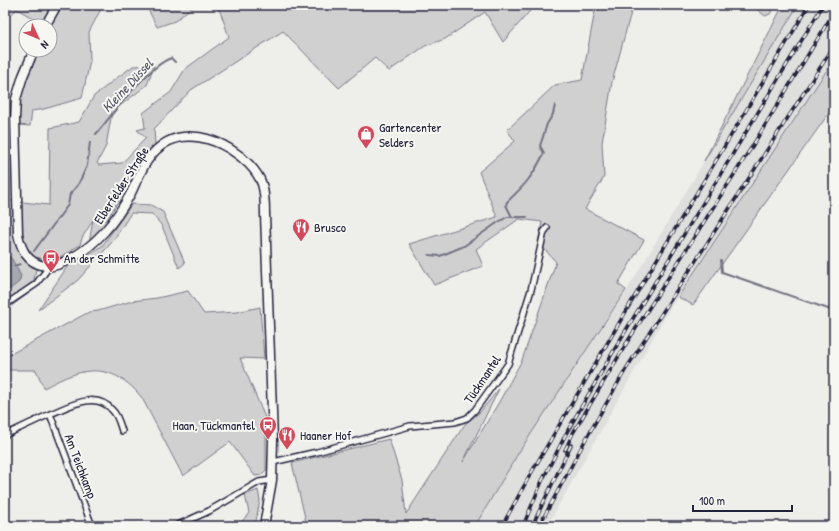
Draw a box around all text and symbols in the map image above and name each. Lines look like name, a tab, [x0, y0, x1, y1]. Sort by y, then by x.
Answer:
north arrow	[18, 18, 58, 58]
text: N	[38, 38, 52, 52]
water label: Kleine Düssel	[97, 53, 158, 116]
place label: Gartencenter Selders	[379, 118, 442, 151]
shop icon: Gartencenter Selders	[356, 124, 376, 149]
street label: Elberfelder Straße	[89, 143, 153, 227]
restaurant icon: Brusco	[291, 217, 311, 242]
place label: Brusco	[314, 218, 346, 236]
bus stop icon: An der Schmitte	[41, 248, 61, 273]
place label: An der Schmitte	[64, 249, 140, 267]
street label: Tückmantel	[459, 351, 505, 407]
bus stop icon: Haan, Tückmantel	[258, 415, 278, 440]
place label: Haan, Tückmantel	[173, 416, 256, 434]
restaurant icon: Haaner Hof	[277, 425, 297, 450]
place label: Haaner Hof	[300, 426, 352, 444]
street label: Am Teichkamp	[60, 431, 102, 501]
scale bar	[693, 487, 792, 513]
text: 100 m	[699, 492, 725, 509]

